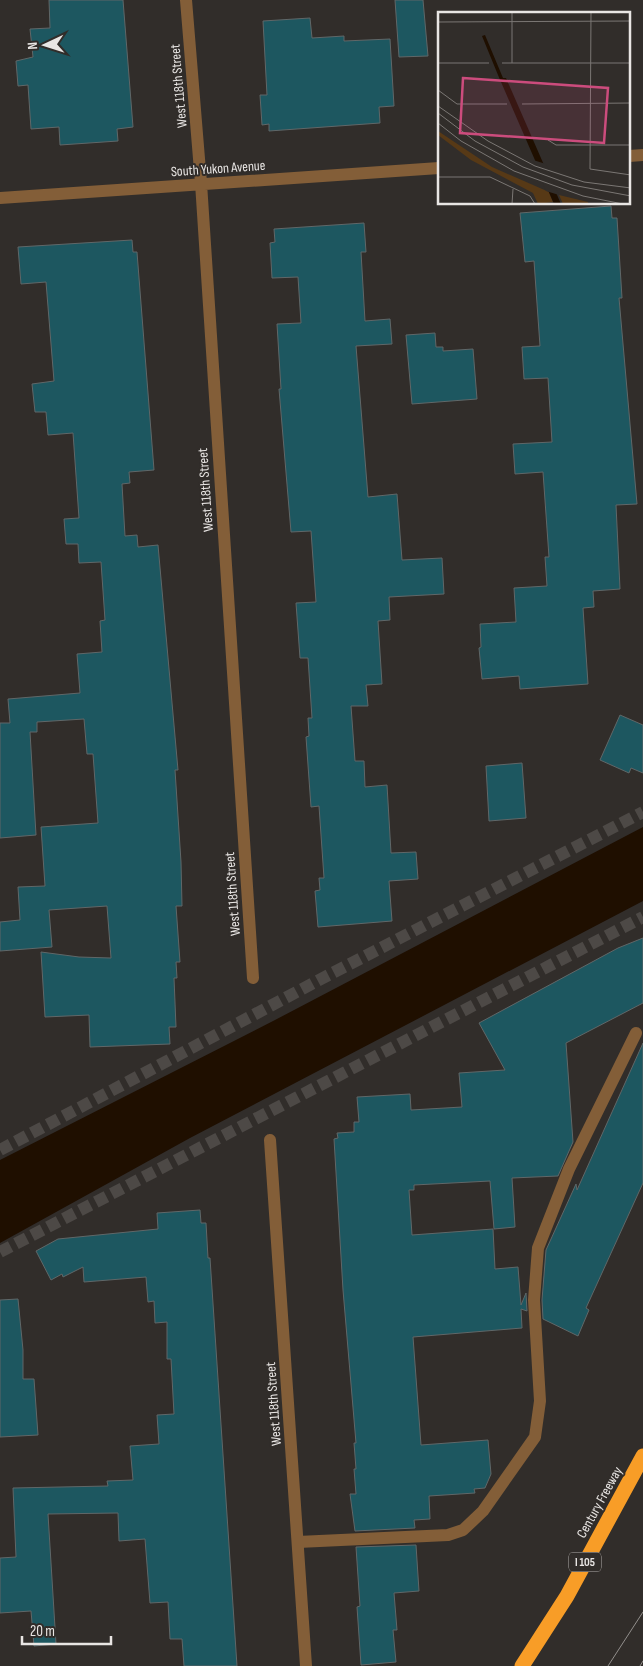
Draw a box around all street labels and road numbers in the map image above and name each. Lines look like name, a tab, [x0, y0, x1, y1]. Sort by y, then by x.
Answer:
street label: West 118th Street	[166, 43, 191, 129]
street label: South Yukon Avenue	[170, 157, 266, 180]
street label: West 118th Street	[194, 447, 217, 532]
street label: West 118th Street	[221, 851, 244, 936]
street label: West 118th Street	[262, 1361, 285, 1446]
street label: Century Freeway	[573, 1463, 626, 1541]
road number: I 105	[569, 1552, 601, 1571]

